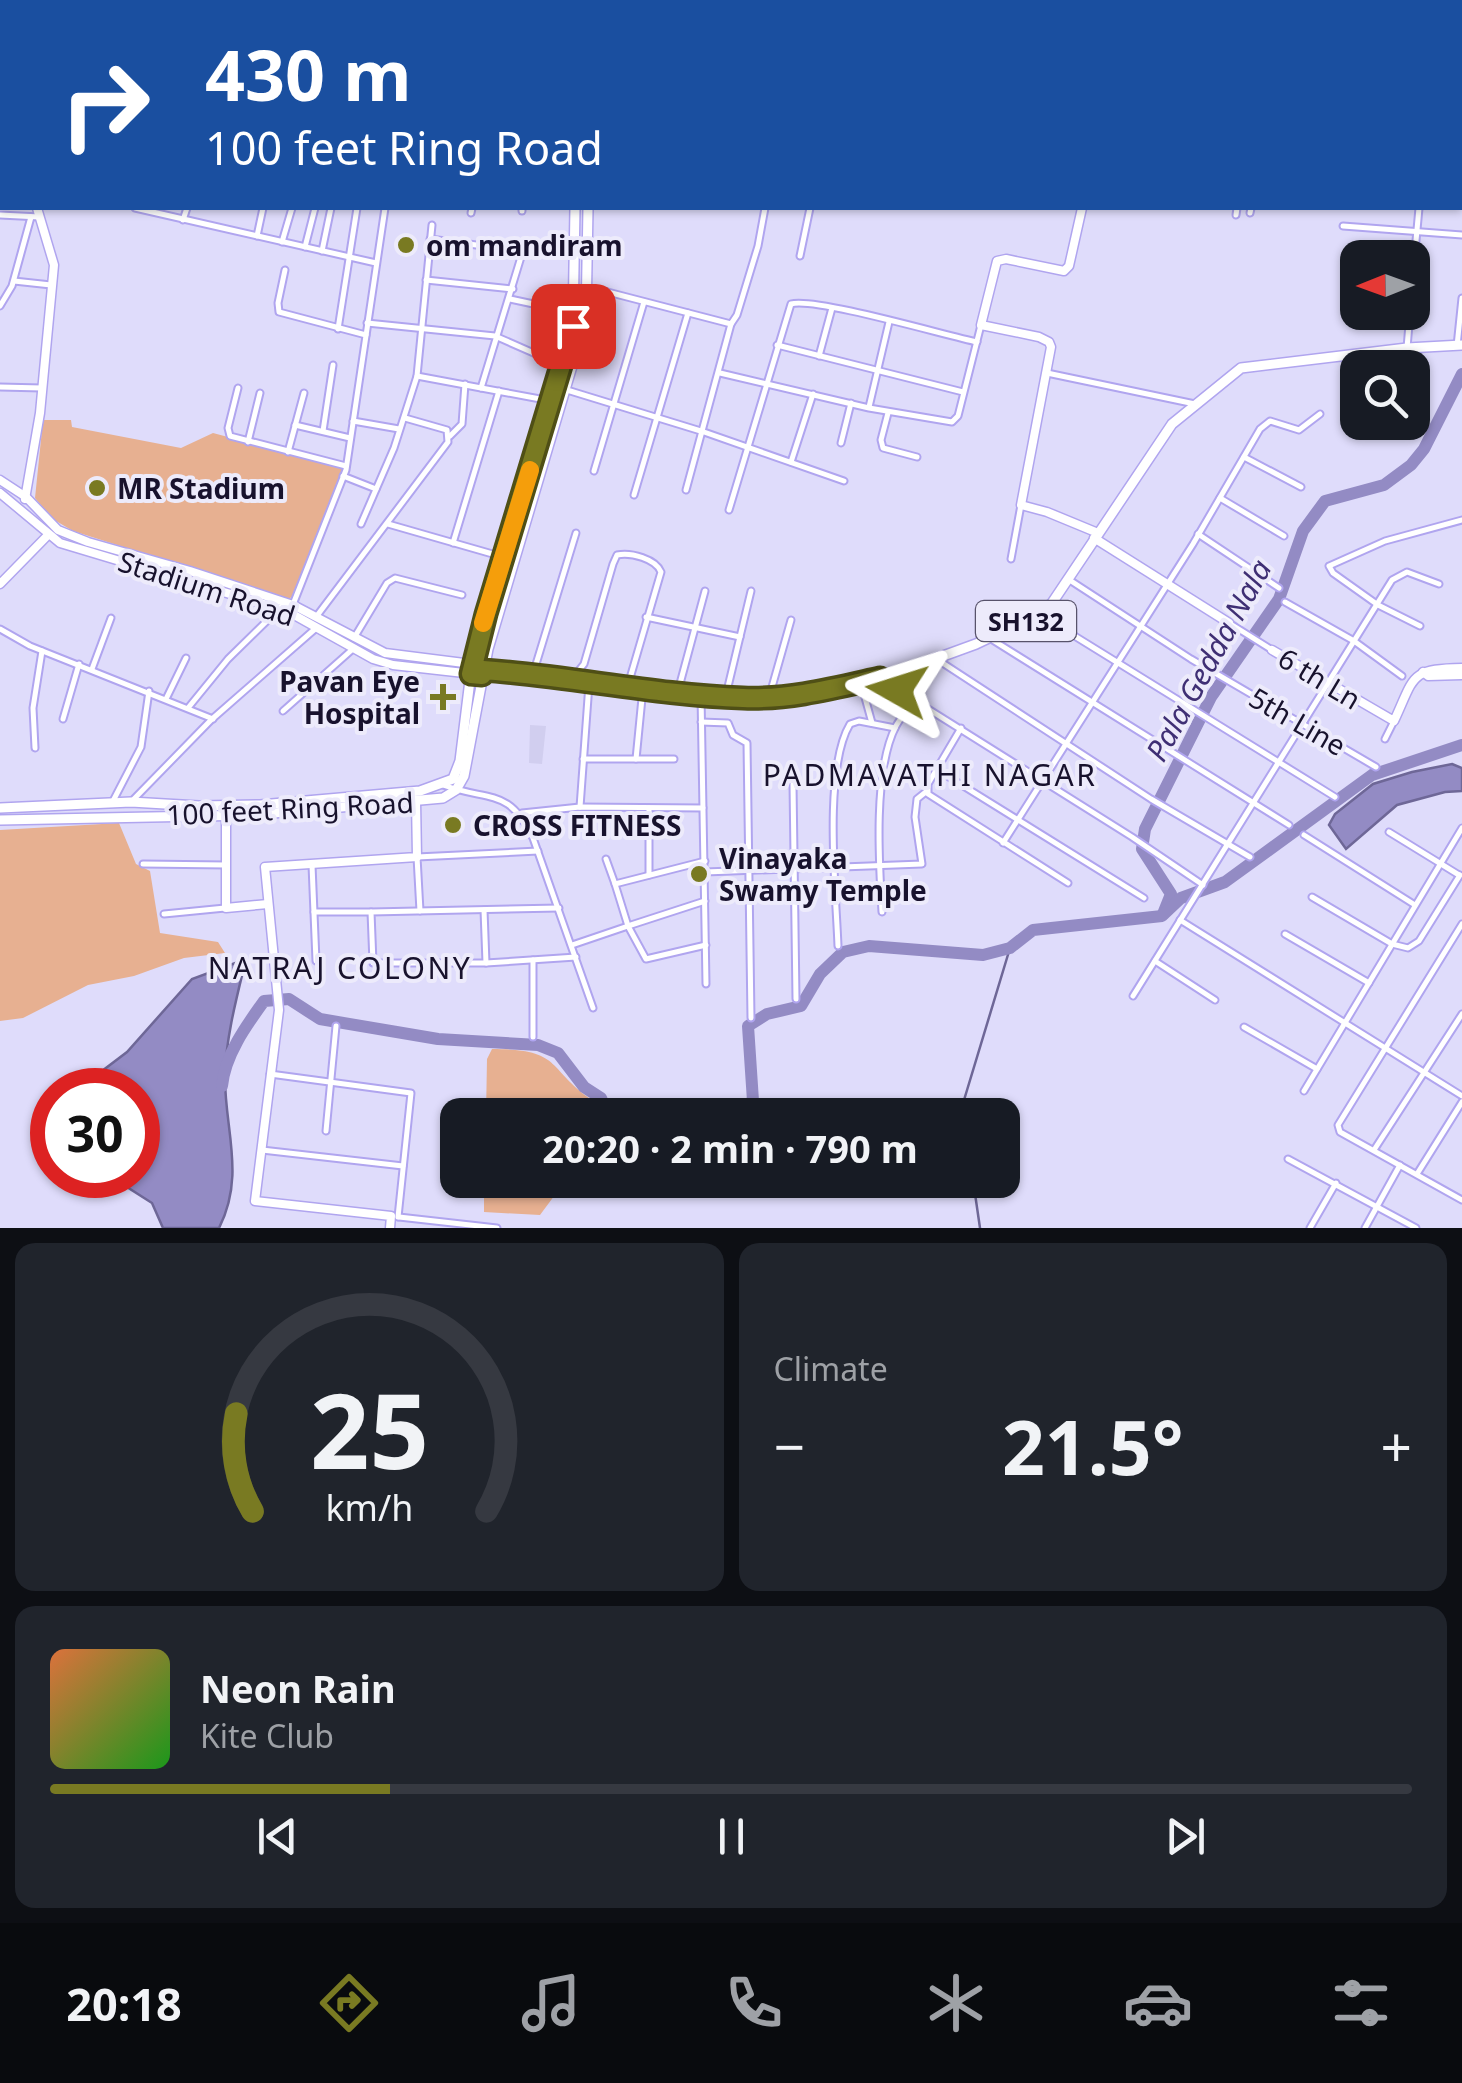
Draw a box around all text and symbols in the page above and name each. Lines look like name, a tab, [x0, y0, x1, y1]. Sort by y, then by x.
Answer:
text: 430 m	[205, 26, 412, 122]
icon: right	[40, 40, 170, 170]
text: 100 feet Ring Road	[205, 117, 603, 178]
place label: om mandiram	[426, 226, 622, 264]
marker: om mandiram	[395, 234, 417, 256]
north arrow	[1340, 240, 1430, 330]
map controls	[1340, 240, 1430, 440]
pin	[531, 284, 616, 369]
icon: arrive	[546, 299, 601, 354]
button: search	[1340, 350, 1430, 440]
place label: MR Stadium	[117, 469, 285, 507]
marker: MR Stadium	[86, 477, 108, 499]
street label: Stadium Road	[114, 542, 300, 634]
water label: Pala Gedda Nala	[1136, 552, 1280, 768]
road number: SH132	[976, 601, 1076, 641]
position arrow	[845, 638, 949, 742]
street label: 6 th Ln	[1272, 639, 1368, 717]
place label: Pavan Eye Hospital	[279, 662, 420, 732]
street label: 5th Line	[1243, 678, 1353, 764]
marker: Pavan Eye Hospital	[430, 684, 456, 710]
district label: PADMAVATHI NAGAR	[763, 754, 1097, 795]
street label: 100 feet Ring Road	[165, 783, 415, 833]
place label: CROSS FITNESS	[473, 806, 681, 844]
marker: CROSS FITNESS	[442, 814, 464, 836]
place label: Vinayaka Swamy Temple	[719, 839, 927, 909]
marker: Vinayaka Swamy Temple	[688, 863, 710, 885]
district label: NATRAJ COLONY	[208, 947, 472, 988]
speed limit sign: 30	[30, 1068, 160, 1198]
text: 20:20 · 2 min · 790 m	[542, 1122, 918, 1174]
text: Climate	[774, 1347, 888, 1390]
text: 25	[310, 1358, 429, 1499]
text: 21.5°	[1002, 1395, 1184, 1497]
text: −	[774, 1408, 805, 1483]
text: +	[1381, 1408, 1412, 1483]
text: km/h	[325, 1483, 413, 1531]
text: Neon Rain	[200, 1662, 396, 1714]
text: Kite Club	[200, 1714, 334, 1757]
icon: previous	[250, 1809, 305, 1864]
icon: pause	[704, 1809, 759, 1864]
icon: next	[1158, 1809, 1213, 1864]
icon: directions	[314, 1968, 384, 2038]
icon: music	[516, 1968, 586, 2038]
icon: phone	[719, 1968, 789, 2038]
icon: climate	[921, 1968, 991, 2038]
icon: car	[1123, 1968, 1193, 2038]
icon: filters	[1326, 1968, 1396, 2038]
text: 20:18	[66, 1973, 182, 2034]

